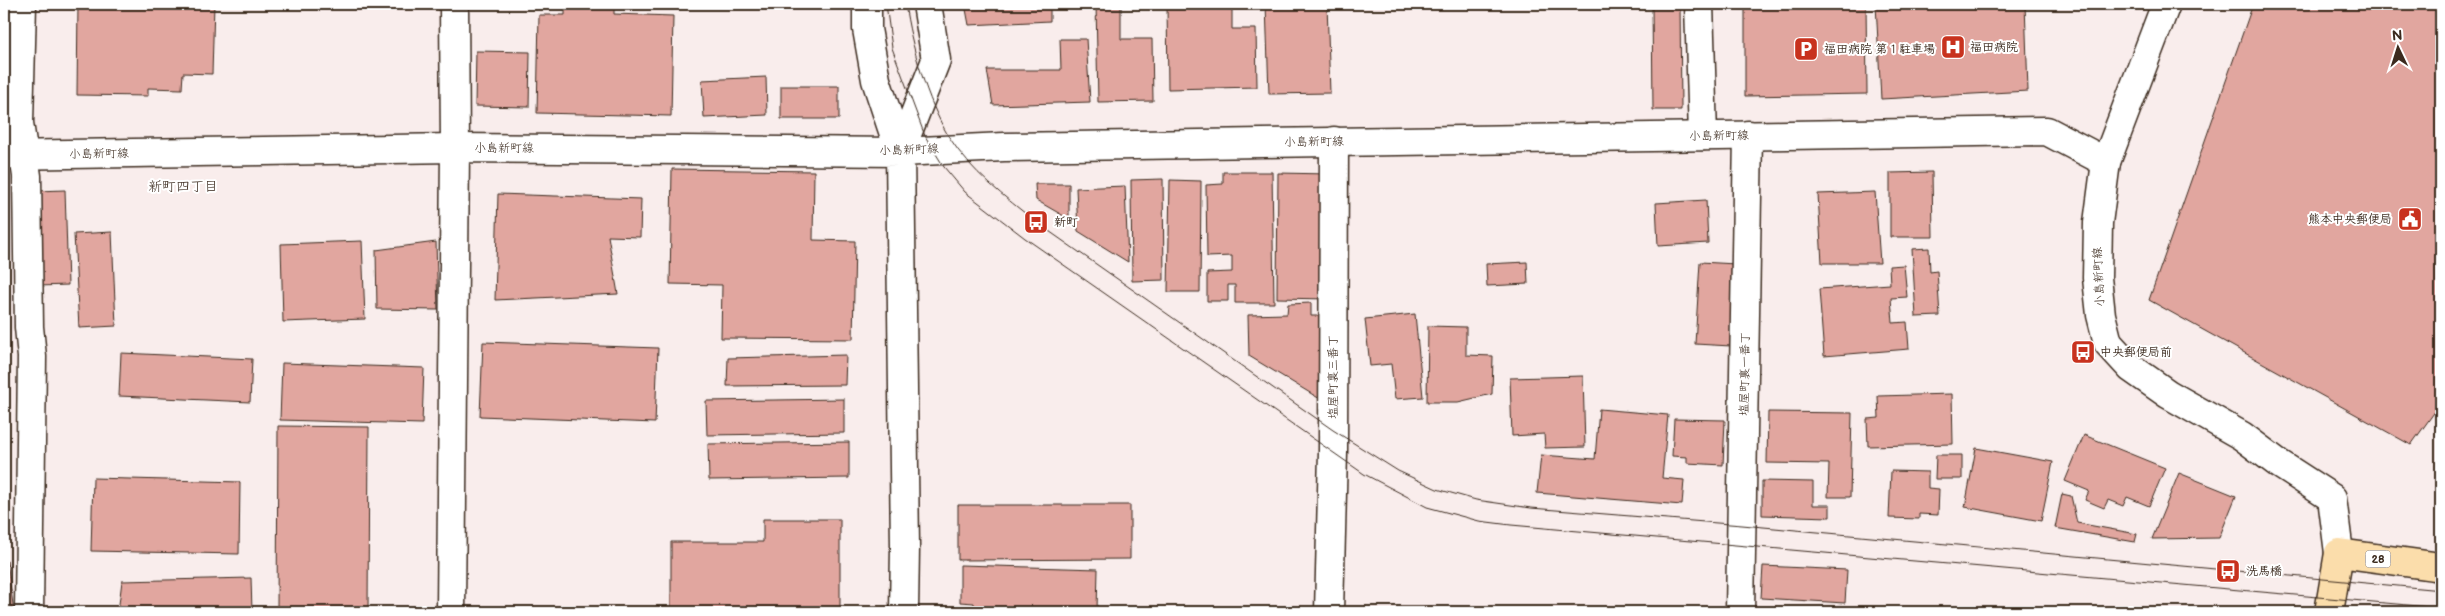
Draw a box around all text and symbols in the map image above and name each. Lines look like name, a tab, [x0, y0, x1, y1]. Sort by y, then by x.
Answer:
north arrow	[2372, 22, 2422, 72]
text: N	[2391, 27, 2403, 44]
hospital icon: 福田病院	[1940, 34, 1966, 60]
parking icon: 福田病院 第１駐車場	[1793, 36, 1819, 62]
place label: 福田病院	[1970, 40, 2018, 55]
place label: 福田病院 第１駐車場	[1824, 42, 1935, 57]
street label: 小島新町線	[1689, 128, 1749, 144]
street label: 小島新町線	[1284, 134, 1344, 150]
street label: 小島新町線	[474, 141, 534, 156]
street label: 小島新町線	[879, 141, 939, 159]
street label: 小島新町線	[69, 146, 129, 162]
district label: 新町四丁目	[148, 178, 218, 195]
public building icon: 熊本中央郵便局	[2397, 206, 2423, 232]
bus stop icon: 新町	[1023, 209, 1049, 235]
place label: 熊本中央郵便局	[2308, 212, 2392, 227]
place label: 新町	[1054, 215, 1078, 230]
street label: 小島新町線	[2090, 247, 2108, 307]
street label: 塩屋町裏一番丁	[1737, 332, 1753, 416]
street label: 塩屋町裏三番丁	[1326, 335, 1341, 419]
bus stop icon: 中央郵便局前	[2070, 339, 2096, 365]
place label: 中央郵便局前	[2100, 345, 2172, 360]
road number: 28	[2366, 550, 2390, 568]
bus stop icon: 洗馬橋	[2215, 558, 2241, 584]
place label: 洗馬橋	[2246, 564, 2282, 579]

